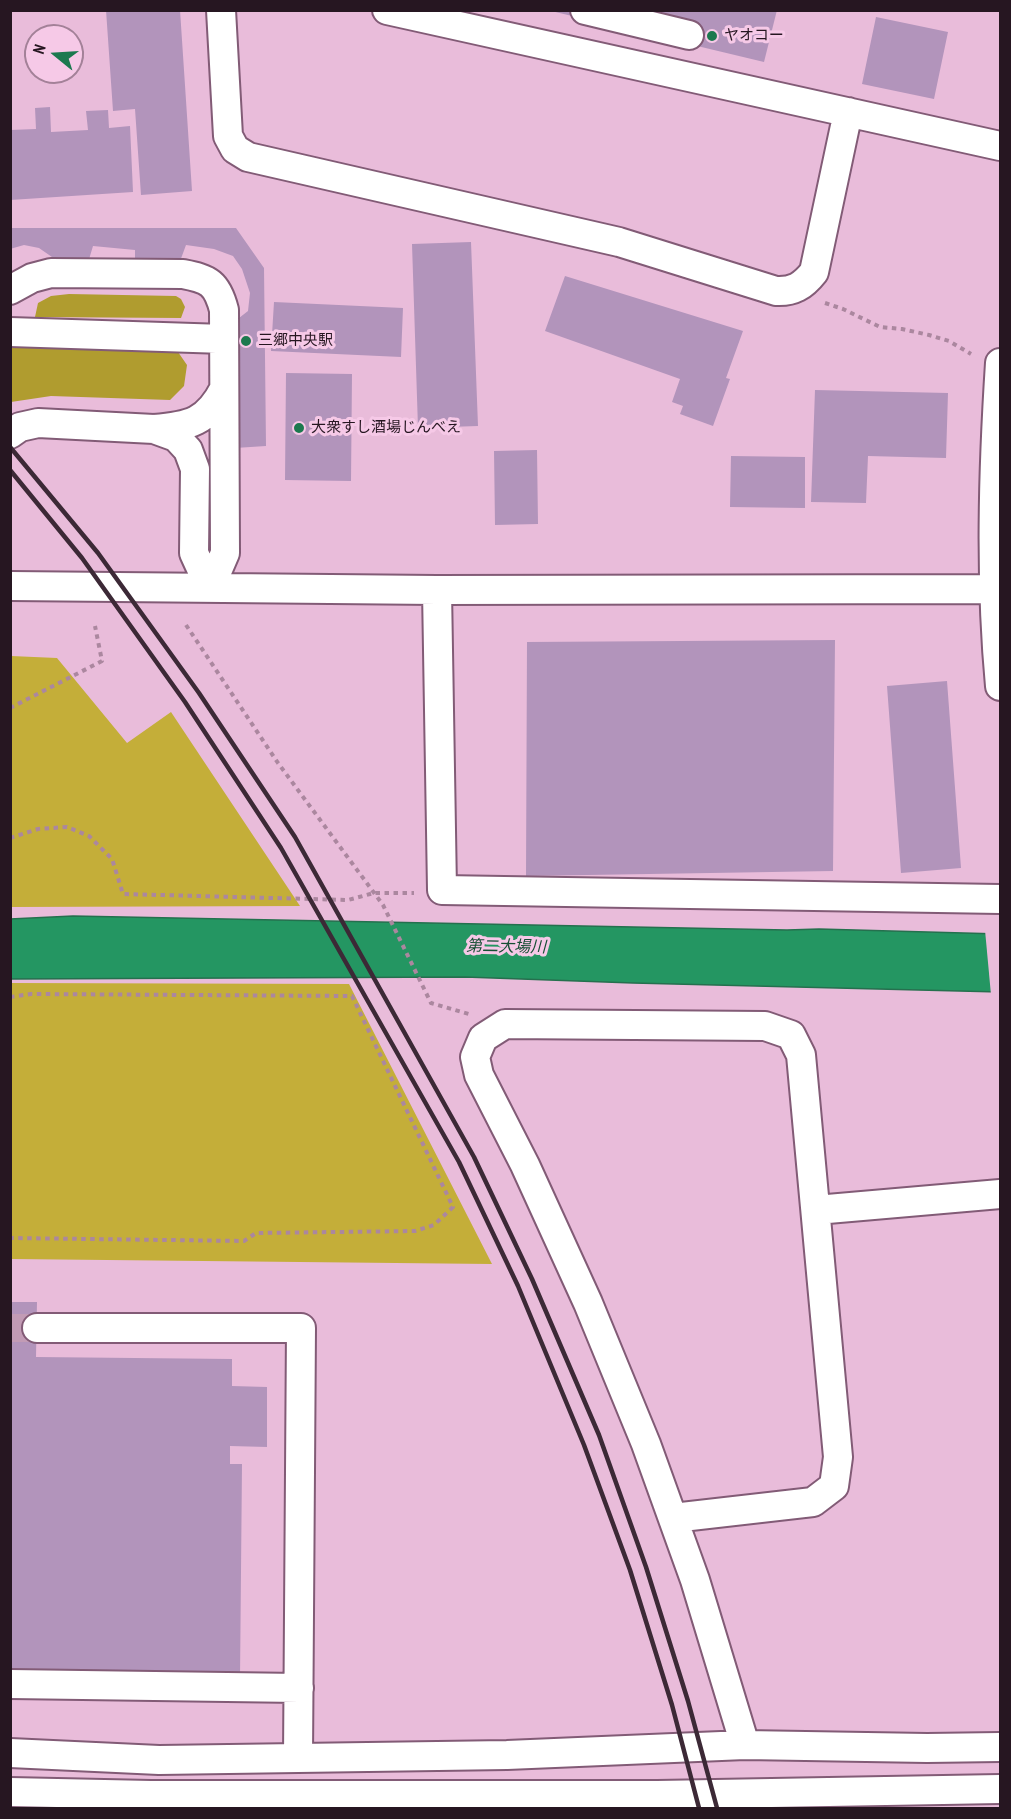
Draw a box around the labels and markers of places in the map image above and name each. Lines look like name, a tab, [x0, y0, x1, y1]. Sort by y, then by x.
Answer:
place label: ヤオコー	[724, 27, 784, 45]
marker: ヤオコー	[705, 29, 719, 43]
place label: 三郷中央駅	[258, 332, 333, 350]
marker: 三郷中央駅	[239, 334, 253, 348]
place label: 大衆すし酒場じんべえ	[311, 419, 461, 437]
marker: 大衆すし酒場じんべえ	[292, 421, 306, 435]

